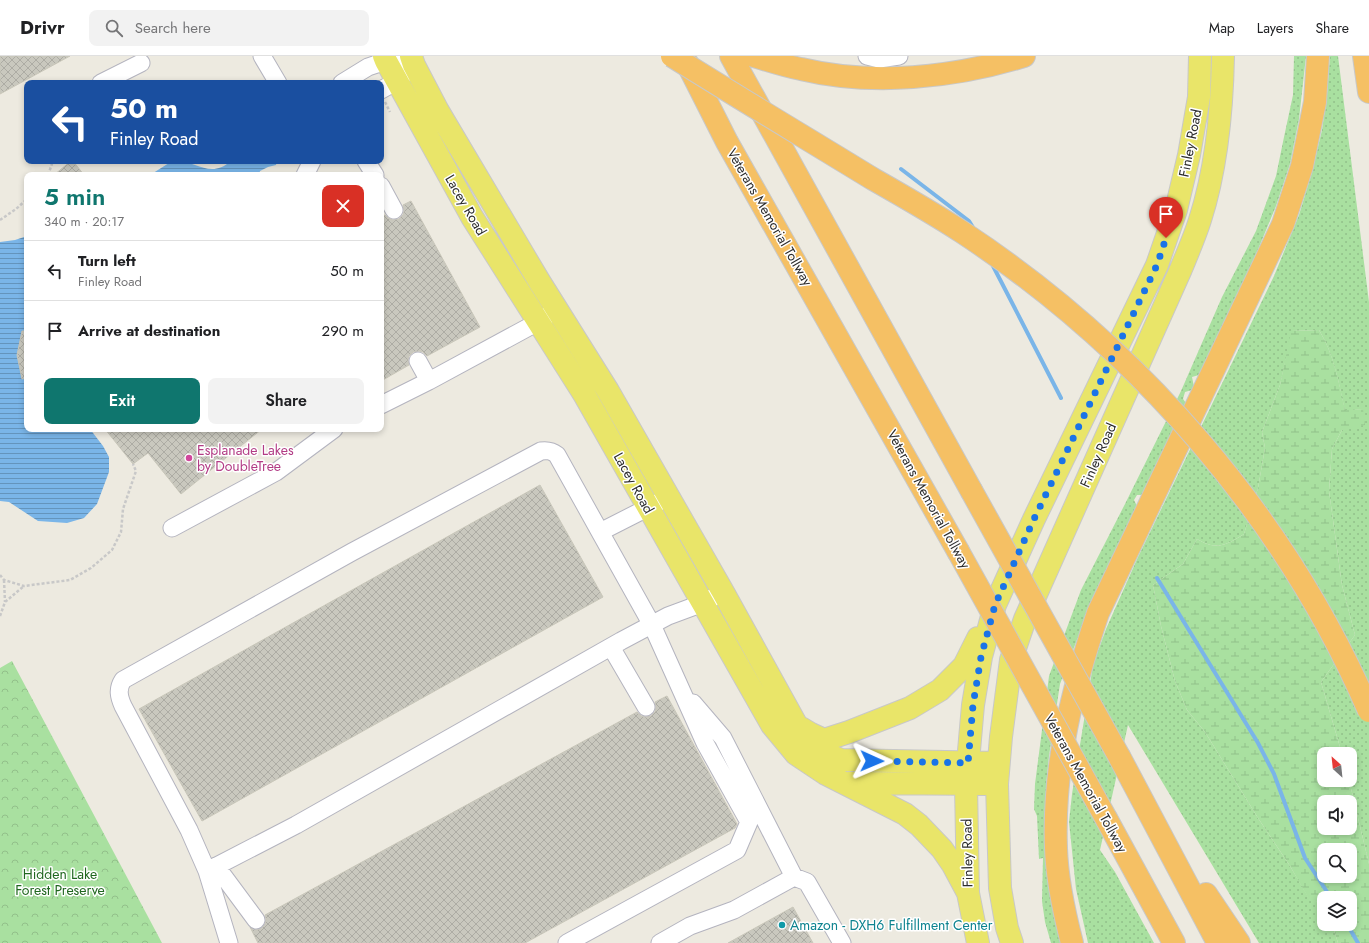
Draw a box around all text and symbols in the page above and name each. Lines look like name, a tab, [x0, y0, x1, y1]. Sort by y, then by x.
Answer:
search box	[89, 10, 369, 46]
text: Drivr	[20, 14, 65, 41]
icon: search	[103, 17, 125, 39]
text: Search here	[135, 17, 211, 39]
text: Map	[1209, 18, 1235, 38]
text: Layers	[1257, 18, 1293, 38]
text: Share	[1315, 18, 1349, 38]
text: 50 m	[110, 88, 178, 129]
icon: left	[44, 96, 96, 148]
street label: Finley Road	[1174, 107, 1206, 179]
text: Finley Road	[110, 126, 198, 152]
street label: Veterans Memorial Tollway	[722, 144, 818, 290]
street label: Lacey Road	[441, 171, 491, 239]
text: 5 min	[44, 179, 105, 214]
button: close	[322, 185, 364, 227]
pin	[1149, 197, 1183, 238]
icon: arrive	[1155, 203, 1177, 225]
text: 340 m · 20:17	[44, 212, 124, 231]
text: Turn left	[78, 250, 136, 272]
icon: left	[44, 260, 66, 282]
text: 50 m	[330, 260, 364, 282]
text: Finley Road	[78, 272, 142, 291]
icon: arrive	[44, 320, 66, 342]
text: Arrive at destination	[78, 320, 220, 342]
text: 290 m	[322, 320, 364, 342]
button: Exit	[44, 378, 200, 424]
button: Share	[208, 378, 364, 424]
street label: Finley Road	[1075, 420, 1121, 490]
street label: Veterans Memorial Tollway	[882, 426, 976, 573]
place label: Esplanade Lakes by DoubleTree	[197, 440, 294, 476]
street label: Lacey Road	[609, 449, 659, 517]
marker: Esplanade Lakes by DoubleTree	[184, 453, 194, 463]
street label: Veterans Memorial Tollway	[1039, 710, 1133, 857]
position arrow	[851, 740, 893, 782]
north arrow	[1317, 747, 1357, 787]
map controls	[1317, 747, 1357, 931]
button: sound	[1317, 795, 1357, 835]
street label: Finley Road	[956, 818, 978, 888]
button: search	[1317, 843, 1357, 883]
park label: Hidden Lake Forest Preserve	[15, 864, 105, 900]
button: layers	[1317, 891, 1357, 931]
place label: Amazon - DXH6 Fulfillment Center	[790, 915, 993, 935]
marker: Amazon - DXH6 Fulfillment Center	[777, 920, 787, 930]

